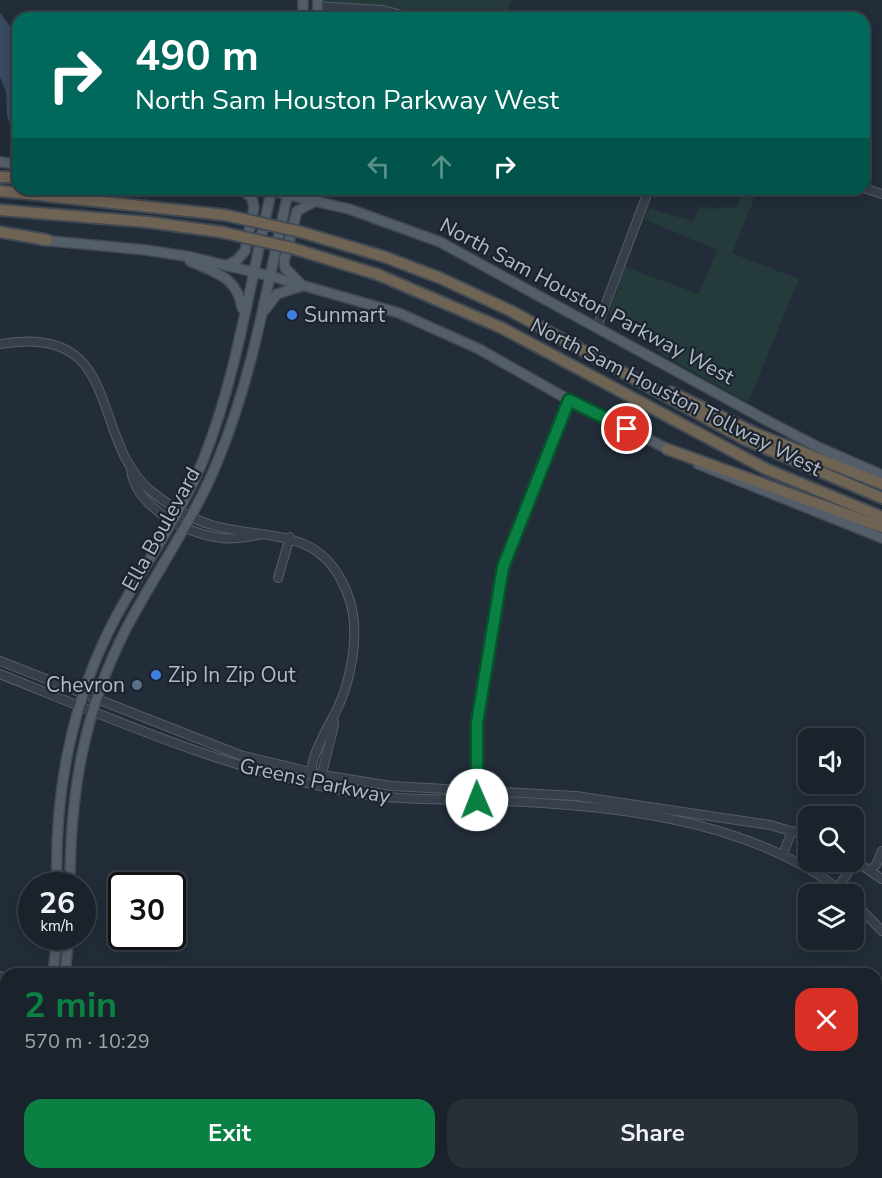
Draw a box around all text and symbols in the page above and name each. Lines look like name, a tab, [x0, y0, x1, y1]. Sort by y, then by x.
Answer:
text: 490 m	[135, 28, 259, 85]
icon: right	[36, 36, 114, 114]
text: North Sam Houston Parkway West	[135, 82, 559, 119]
icon: left	[362, 150, 395, 183]
icon: ahead	[425, 150, 458, 183]
icon: right	[488, 150, 521, 183]
street label: North Sam Houston Parkway West	[435, 211, 740, 391]
place label: Sunmart	[304, 301, 386, 329]
marker: Sunmart	[285, 308, 299, 322]
street label: North Sam Houston Tollway West	[526, 311, 827, 483]
pin	[601, 403, 652, 454]
icon: arrive	[610, 412, 643, 445]
street label: Ella Boulevard	[115, 462, 207, 596]
place label: Zip In Zip Out	[168, 661, 296, 689]
marker: Zip In Zip Out	[149, 668, 163, 682]
place label: Chevron	[46, 671, 125, 699]
marker: Chevron	[130, 678, 144, 692]
map controls	[798, 728, 864, 950]
button: sound	[798, 728, 864, 794]
street label: Greens Parkway	[237, 751, 393, 811]
position arrow	[445, 768, 509, 832]
button: search	[798, 806, 864, 872]
speed limit sign: 30	[108, 872, 186, 950]
text: 26	[39, 883, 75, 924]
button: layers	[798, 884, 864, 950]
text: km/h	[40, 916, 74, 936]
text: 2 min	[24, 981, 117, 1030]
button: close	[795, 988, 858, 1051]
text: 570 m · 10:29	[24, 1028, 150, 1055]
button: Exit	[24, 1099, 435, 1168]
button: Share	[447, 1099, 858, 1168]

